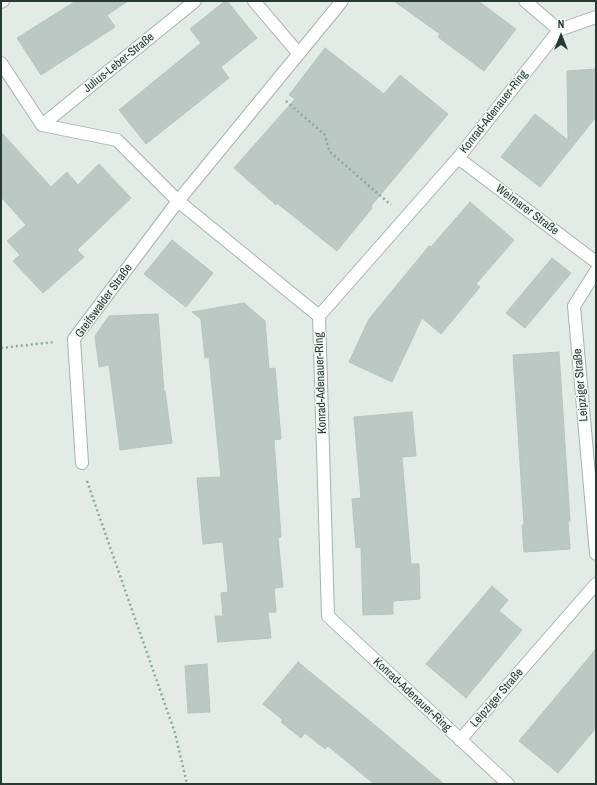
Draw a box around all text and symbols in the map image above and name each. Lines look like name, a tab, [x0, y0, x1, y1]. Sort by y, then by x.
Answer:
north arrow	[541, 16, 581, 56]
text: N	[558, 17, 564, 31]
street label: Julius-Leber-Straße	[81, 30, 157, 96]
street label: Konrad-Adenauer-Ring	[457, 67, 531, 157]
street label: Weimarer Straße	[493, 182, 561, 238]
street label: Greifswalder Straße	[72, 261, 136, 341]
street label: Konrad-Adenauer-Ring	[312, 332, 330, 434]
street label: Leipziger Straße	[571, 348, 591, 422]
street label: Konrad-Adenauer-Ring	[370, 655, 454, 735]
street label: Leipziger Straße	[468, 666, 526, 730]

